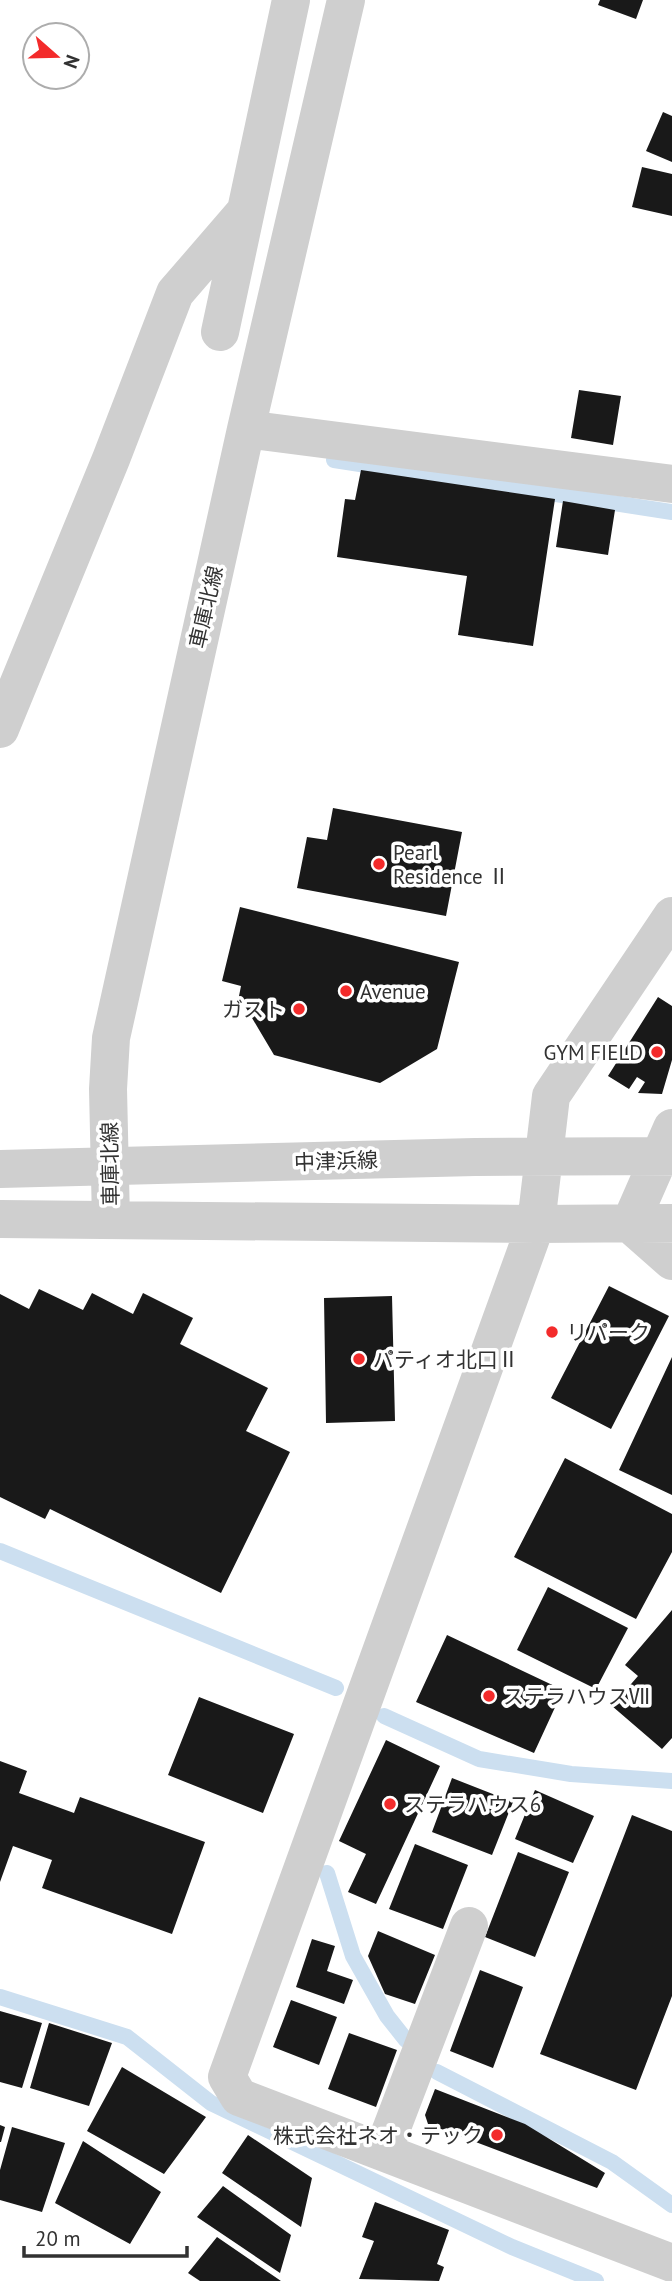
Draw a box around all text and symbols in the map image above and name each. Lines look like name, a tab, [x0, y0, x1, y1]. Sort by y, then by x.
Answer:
north arrow	[21, 21, 91, 91]
text: N	[59, 52, 85, 72]
street label: 車庫北線	[183, 563, 229, 651]
place label: Pearl Residence Ⅱ	[393, 839, 509, 890]
marker: Pearl Residence Ⅱ	[371, 856, 387, 872]
place label: Avenue	[360, 978, 426, 1005]
marker: Avenue	[338, 983, 354, 999]
place label: ガスト	[222, 996, 285, 1023]
marker: ガスト	[291, 1001, 307, 1017]
place label: GYM FIELD	[543, 1039, 643, 1066]
marker: GYM FIELD	[649, 1044, 665, 1060]
street label: 車庫北線	[96, 1122, 124, 1206]
street label: 中津浜線	[294, 1146, 378, 1176]
place label: リパーク	[566, 1319, 650, 1346]
marker: リパーク	[544, 1324, 560, 1340]
place label: パティオ北口Ⅱ	[373, 1346, 519, 1373]
marker: パティオ北口Ⅱ	[351, 1351, 367, 1367]
place label: ステラハウスⅦ	[503, 1683, 650, 1710]
marker: ステラハウスⅦ	[481, 1688, 497, 1704]
place label: ステラハウス6	[404, 1791, 541, 1818]
marker: ステラハウス6	[382, 1796, 398, 1812]
place label: 株式会社ネオ・テック	[273, 2122, 483, 2149]
marker: 株式会社ネオ・テック	[489, 2127, 505, 2143]
scale bar	[24, 2214, 187, 2258]
text: 20 m	[35, 2225, 81, 2252]

